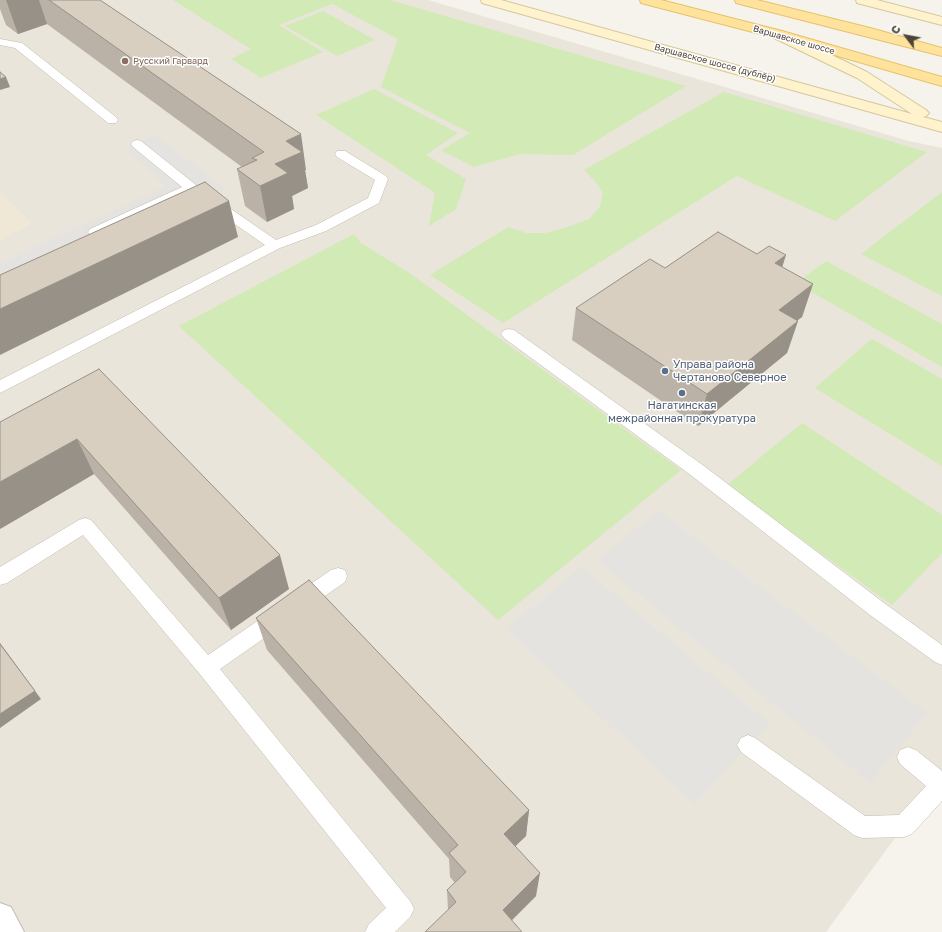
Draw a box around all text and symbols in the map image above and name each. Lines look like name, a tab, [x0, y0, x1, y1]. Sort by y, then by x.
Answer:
north arrow	[886, 16, 926, 56]
street label: Варшавское шоссе	[752, 23, 836, 57]
text: С	[888, 23, 903, 36]
street label: Варшавское шоссе (дублёр)	[653, 42, 777, 84]
marker: Русский Гарвард	[120, 56, 130, 66]
place label: Русский Гарвард	[133, 56, 208, 66]
place label: Управа района Чертаново Северное	[673, 358, 787, 384]
marker: Управа района Чертаново Северное	[660, 366, 670, 376]
marker: Нагатинская межрайонная прокуратура	[677, 388, 687, 398]
place label: Нагатинская межрайонная прокуратура	[608, 399, 756, 425]

